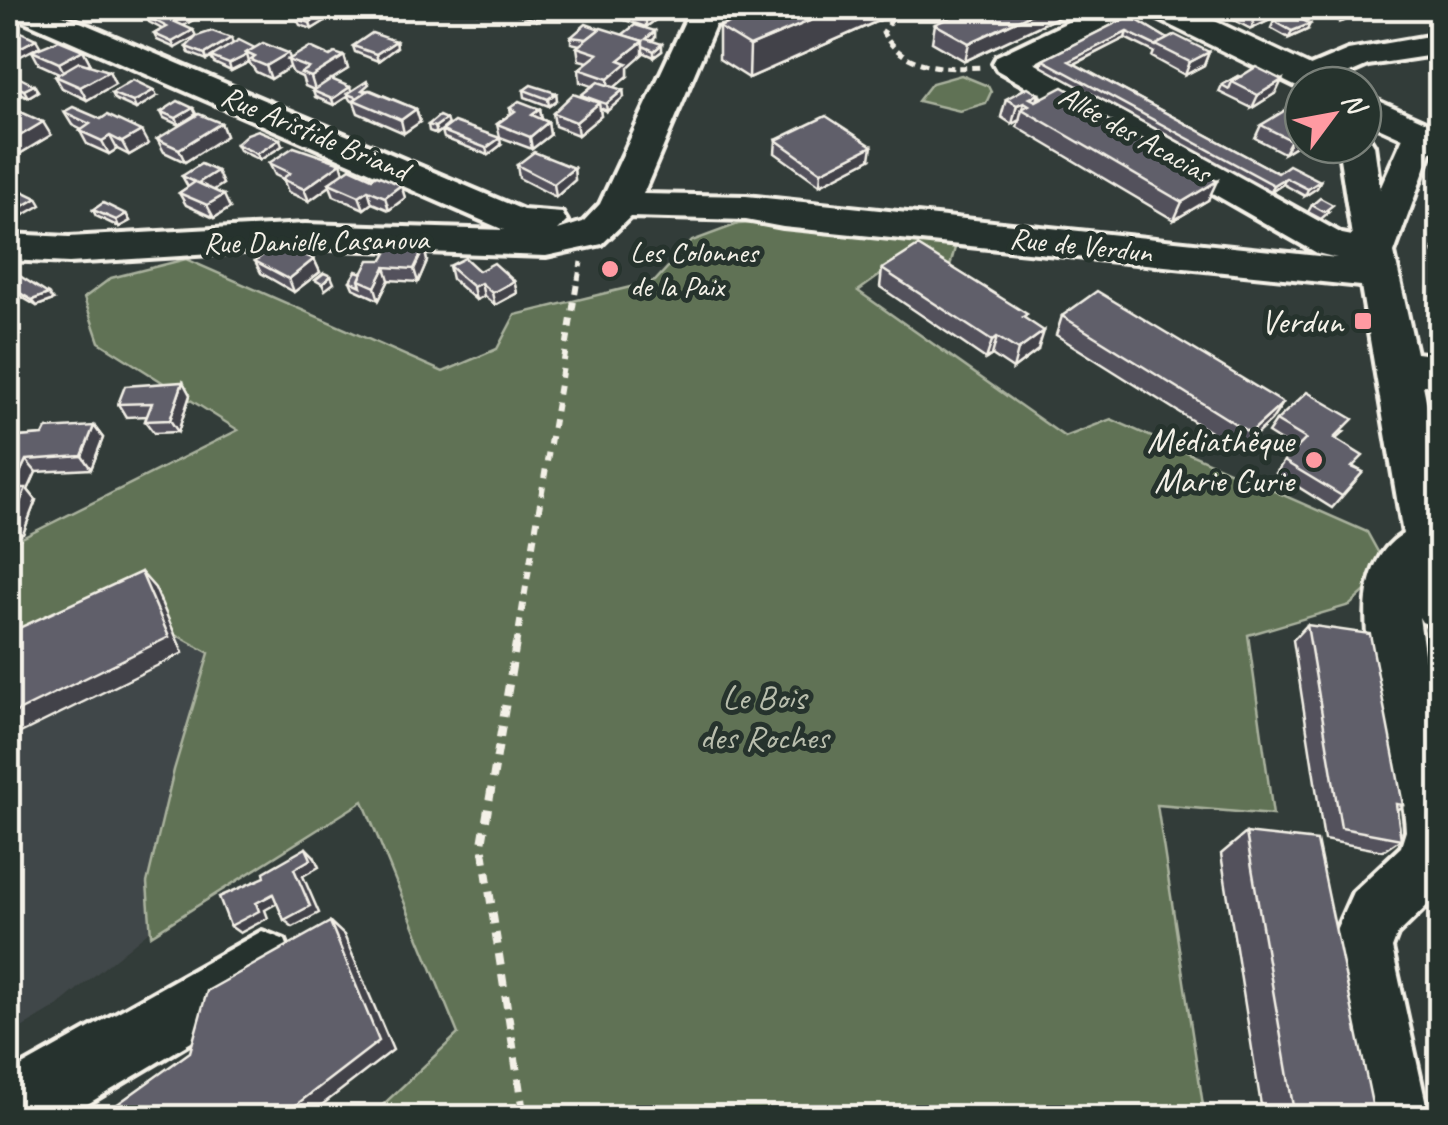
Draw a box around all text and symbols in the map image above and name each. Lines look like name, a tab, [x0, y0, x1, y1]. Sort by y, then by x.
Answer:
north arrow	[1283, 65, 1383, 165]
street label: Rue Aristide Briand	[216, 77, 418, 191]
street label: Allée des Acacias	[1052, 77, 1220, 193]
text: N	[1334, 85, 1376, 123]
street label: Rue de Verdun	[1008, 219, 1156, 272]
street label: Rue Danielle Casanova	[203, 220, 431, 262]
place label: Les Colonnes de la Paix	[630, 233, 760, 305]
marker: Les Colonnes de la Paix	[599, 258, 621, 280]
place label: Verdun	[1260, 299, 1345, 344]
marker: Verdun	[1352, 310, 1374, 332]
place label: Médiathèque Marie Curie	[1147, 418, 1297, 503]
marker: Médiathèque Marie Curie	[1303, 449, 1325, 471]
park label: Le Bois des Roches	[700, 675, 832, 760]

